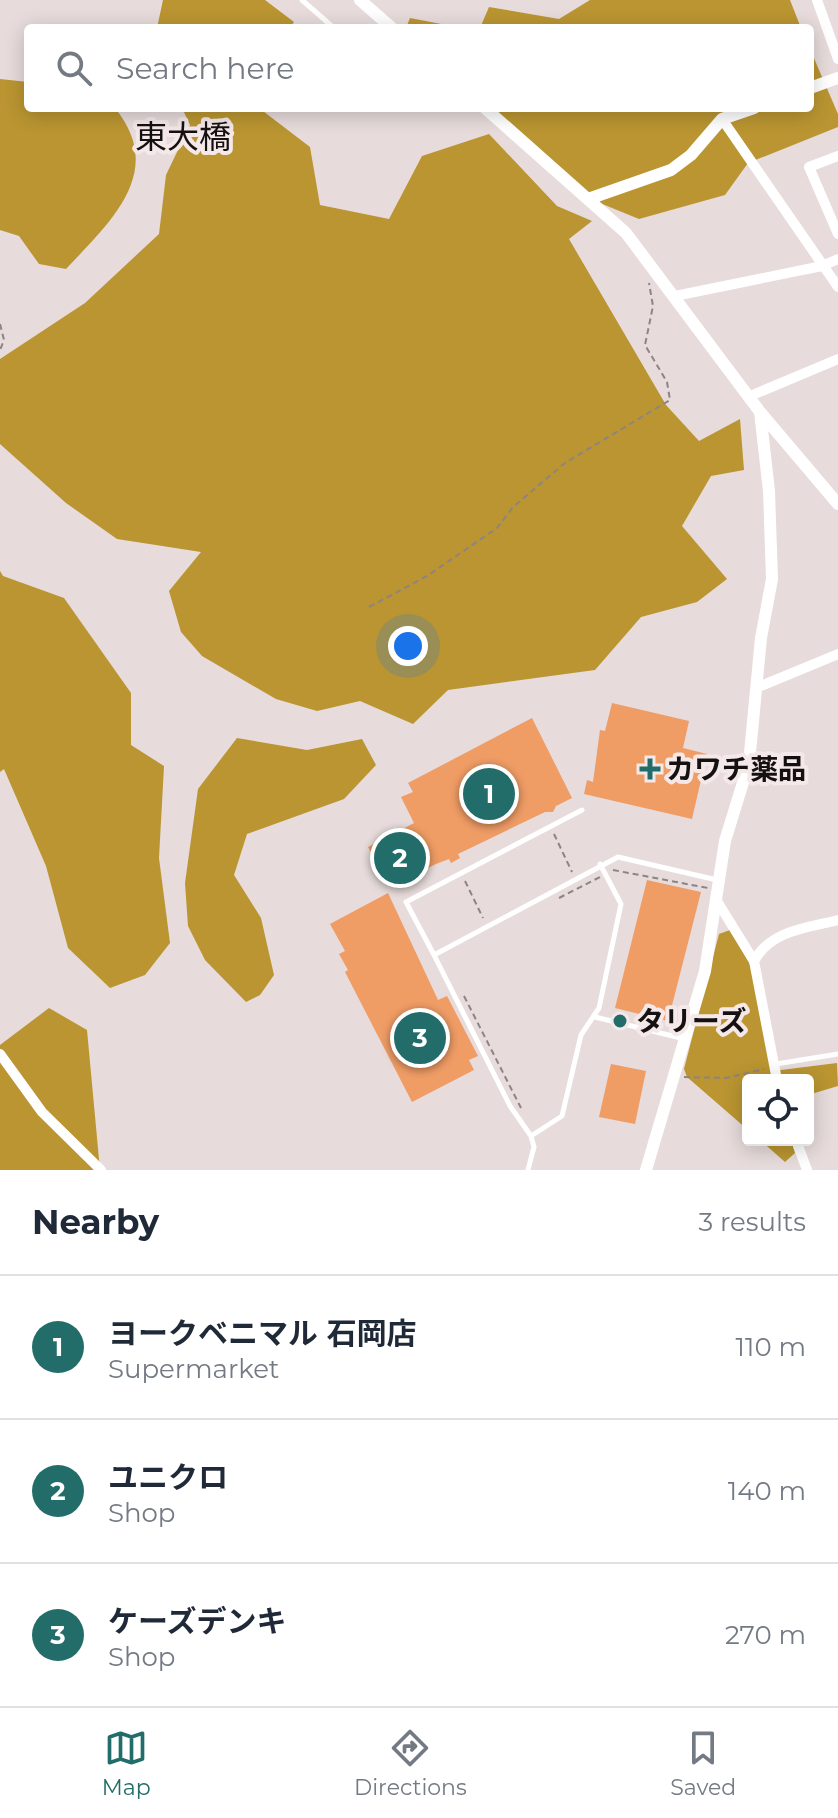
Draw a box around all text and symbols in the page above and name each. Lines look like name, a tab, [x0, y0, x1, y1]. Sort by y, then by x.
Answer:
search box	[24, 24, 814, 112]
icon: search	[52, 46, 96, 90]
text: Search here	[116, 50, 294, 87]
district label: 東大橋	[135, 117, 231, 156]
your location	[388, 626, 428, 666]
place label: カワチ薬品	[666, 752, 806, 786]
marker: カワチ薬品	[641, 760, 659, 778]
pin: 1	[463, 764, 515, 824]
pin: 2	[374, 828, 426, 888]
place label: タリーズ	[636, 1004, 747, 1038]
pin: 3	[394, 1008, 446, 1068]
marker: タリーズ	[611, 1012, 629, 1030]
map controls	[742, 1074, 814, 1146]
button: locate	[742, 1074, 814, 1146]
text: Nearby	[32, 1201, 159, 1243]
text: 3 results	[699, 1206, 806, 1238]
text: ヨークベニマル 石岡店	[108, 1315, 417, 1352]
text: 1	[53, 1331, 63, 1363]
text: 110 m	[736, 1331, 806, 1363]
text: Supermarket	[108, 1353, 279, 1385]
text: ユニクロ	[108, 1459, 228, 1496]
text: 2	[50, 1475, 66, 1507]
text: 140 m	[728, 1475, 806, 1507]
text: Shop	[108, 1497, 176, 1529]
text: ケーズデンキ	[108, 1603, 287, 1640]
text: 3	[50, 1619, 66, 1651]
text: 270 m	[725, 1619, 806, 1651]
text: Shop	[108, 1641, 176, 1673]
tab: Map	[102, 1726, 151, 1801]
tab: Directions	[354, 1726, 467, 1801]
tab: Saved	[670, 1726, 736, 1801]

